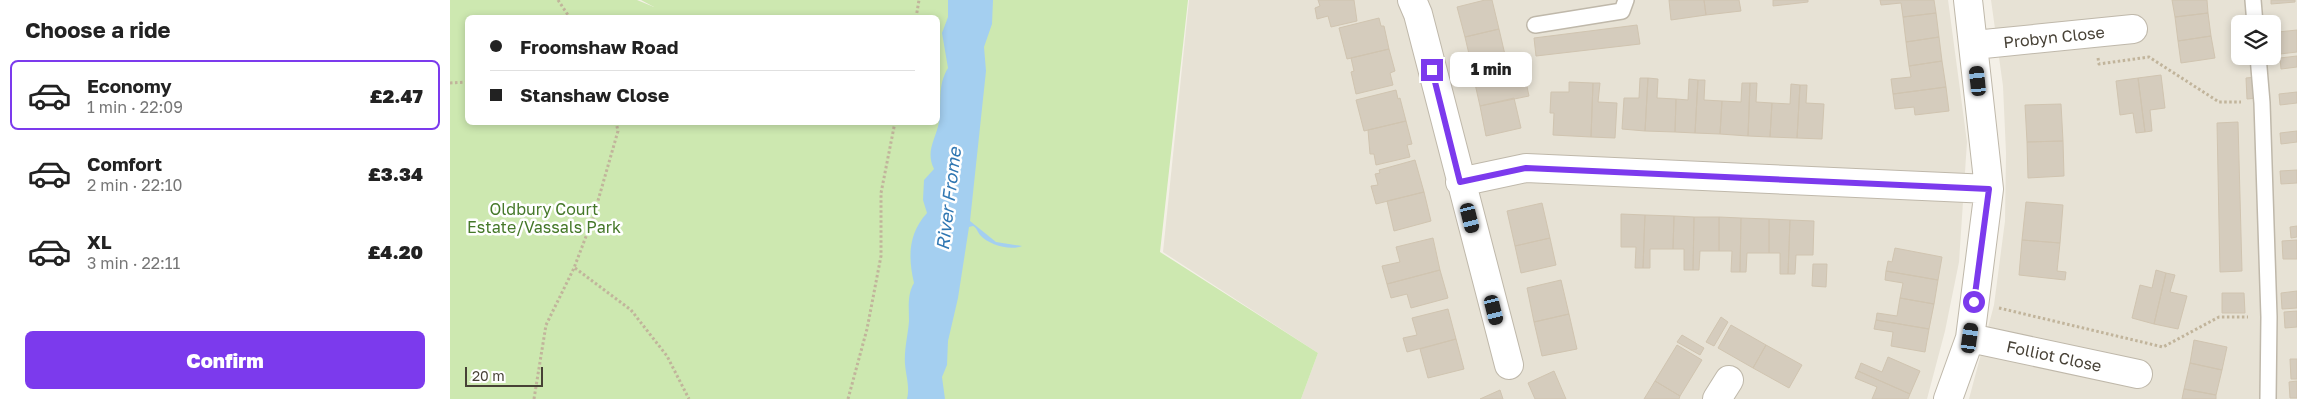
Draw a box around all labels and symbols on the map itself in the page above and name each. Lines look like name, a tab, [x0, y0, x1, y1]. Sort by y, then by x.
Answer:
street label: Probyn Close	[2002, 22, 2106, 52]
callout: 1 min	[1450, 52, 1532, 88]
route end	[1421, 59, 1443, 81]
car	[1968, 65, 1987, 97]
water label: River Frome	[931, 145, 965, 252]
park label: Oldbury Court Estate/Vassals Park	[467, 199, 621, 237]
car	[1459, 202, 1480, 234]
route start	[1963, 291, 1985, 313]
car	[1483, 294, 1504, 326]
car	[1960, 322, 1979, 354]
street label: Folliot Close	[2005, 336, 2103, 376]
scale bar	[465, 364, 542, 387]

